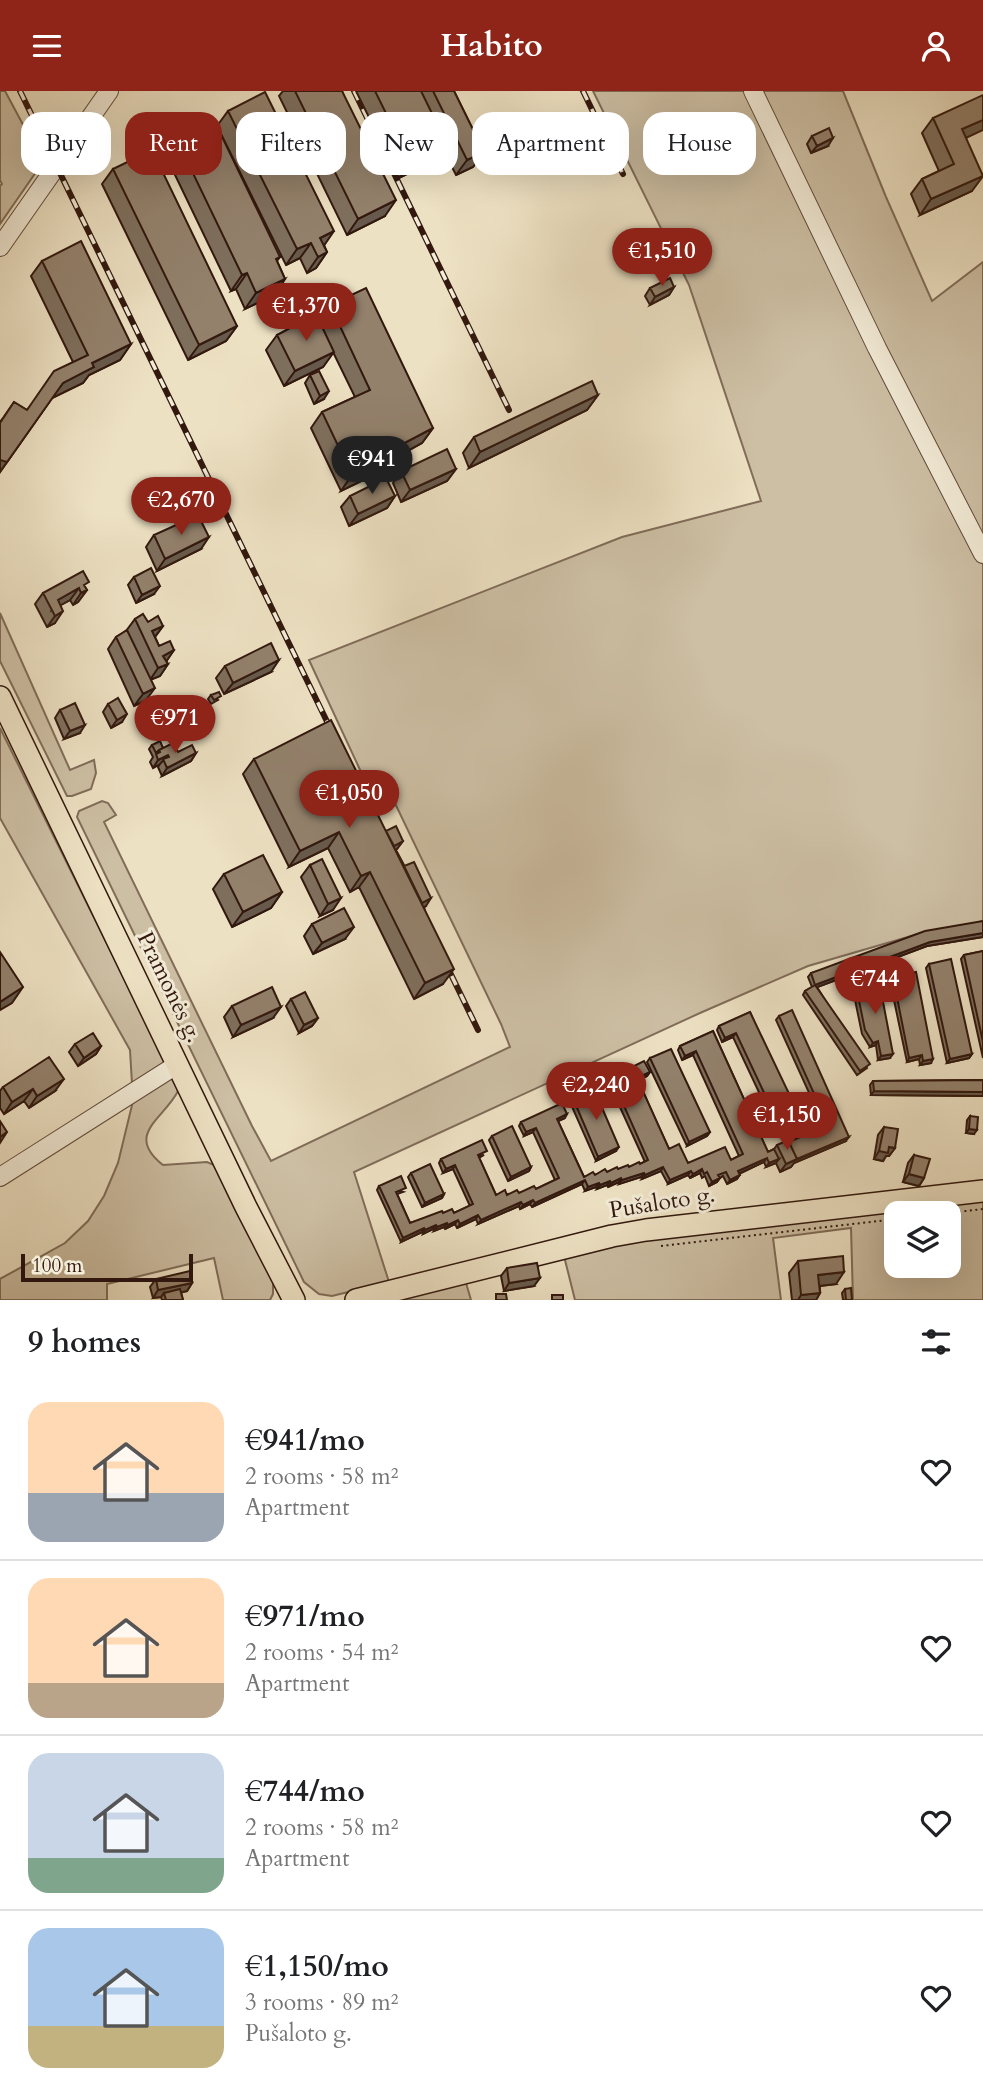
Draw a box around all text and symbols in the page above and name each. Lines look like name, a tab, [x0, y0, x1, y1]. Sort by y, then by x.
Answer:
text: Habito	[440, 24, 543, 68]
icon: menu	[28, 27, 66, 65]
icon: person	[917, 27, 955, 65]
chip: Buy	[21, 112, 111, 175]
chip: Rent	[125, 112, 222, 175]
chip: Filters	[236, 112, 346, 175]
chip: New	[360, 112, 458, 175]
chip: Apartment	[472, 112, 629, 175]
chip: House	[643, 112, 756, 175]
pin: €1,510	[605, 229, 719, 288]
text: €1,510	[628, 235, 696, 266]
pin: €1,370	[249, 283, 363, 343]
text: €1,370	[272, 290, 340, 321]
pin: €941	[331, 437, 413, 496]
text: €941	[347, 443, 397, 474]
pin: €2,670	[124, 477, 238, 537]
text: €2,670	[147, 484, 215, 515]
pin: €971	[134, 695, 216, 755]
text: €971	[150, 702, 200, 733]
pin: €1,050	[292, 771, 406, 830]
text: €1,050	[315, 777, 383, 808]
street label: Pramonės g.	[130, 926, 210, 1048]
pin: €744	[834, 957, 916, 1016]
text: €744	[850, 963, 900, 994]
pin: €2,240	[539, 1063, 653, 1122]
text: €2,240	[562, 1069, 630, 1100]
pin: €1,150	[730, 1093, 844, 1152]
text: €1,150	[753, 1099, 821, 1130]
street label: Pušaloto g.	[607, 1178, 717, 1226]
map controls	[884, 1201, 961, 1278]
button: layers	[884, 1201, 961, 1278]
scale bar	[21, 1251, 192, 1283]
text: 100 m	[32, 1253, 82, 1279]
text: 9 homes	[28, 1322, 141, 1363]
icon: filters	[917, 1323, 955, 1361]
text: €941/mo	[245, 1420, 365, 1461]
icon: home	[84, 1430, 168, 1514]
icon: heart	[917, 1453, 955, 1491]
text: 2 rooms · 58 m²	[245, 1461, 398, 1492]
text: Apartment	[245, 1492, 349, 1523]
text: €971/mo	[245, 1596, 365, 1637]
icon: home	[84, 1606, 168, 1690]
icon: heart	[917, 1629, 955, 1667]
text: 2 rooms · 54 m²	[245, 1637, 398, 1668]
text: Apartment	[245, 1668, 349, 1699]
text: €744/mo	[245, 1771, 365, 1812]
icon: home	[84, 1781, 168, 1865]
icon: heart	[917, 1804, 955, 1842]
text: 2 rooms · 58 m²	[245, 1812, 398, 1843]
text: Apartment	[245, 1843, 349, 1874]
text: €1,150/mo	[245, 1946, 389, 1987]
icon: home	[84, 1956, 168, 2040]
icon: heart	[917, 1979, 955, 2017]
text: 3 rooms · 89 m²	[245, 1987, 398, 2018]
text: Pušaloto g.	[245, 2018, 352, 2049]

